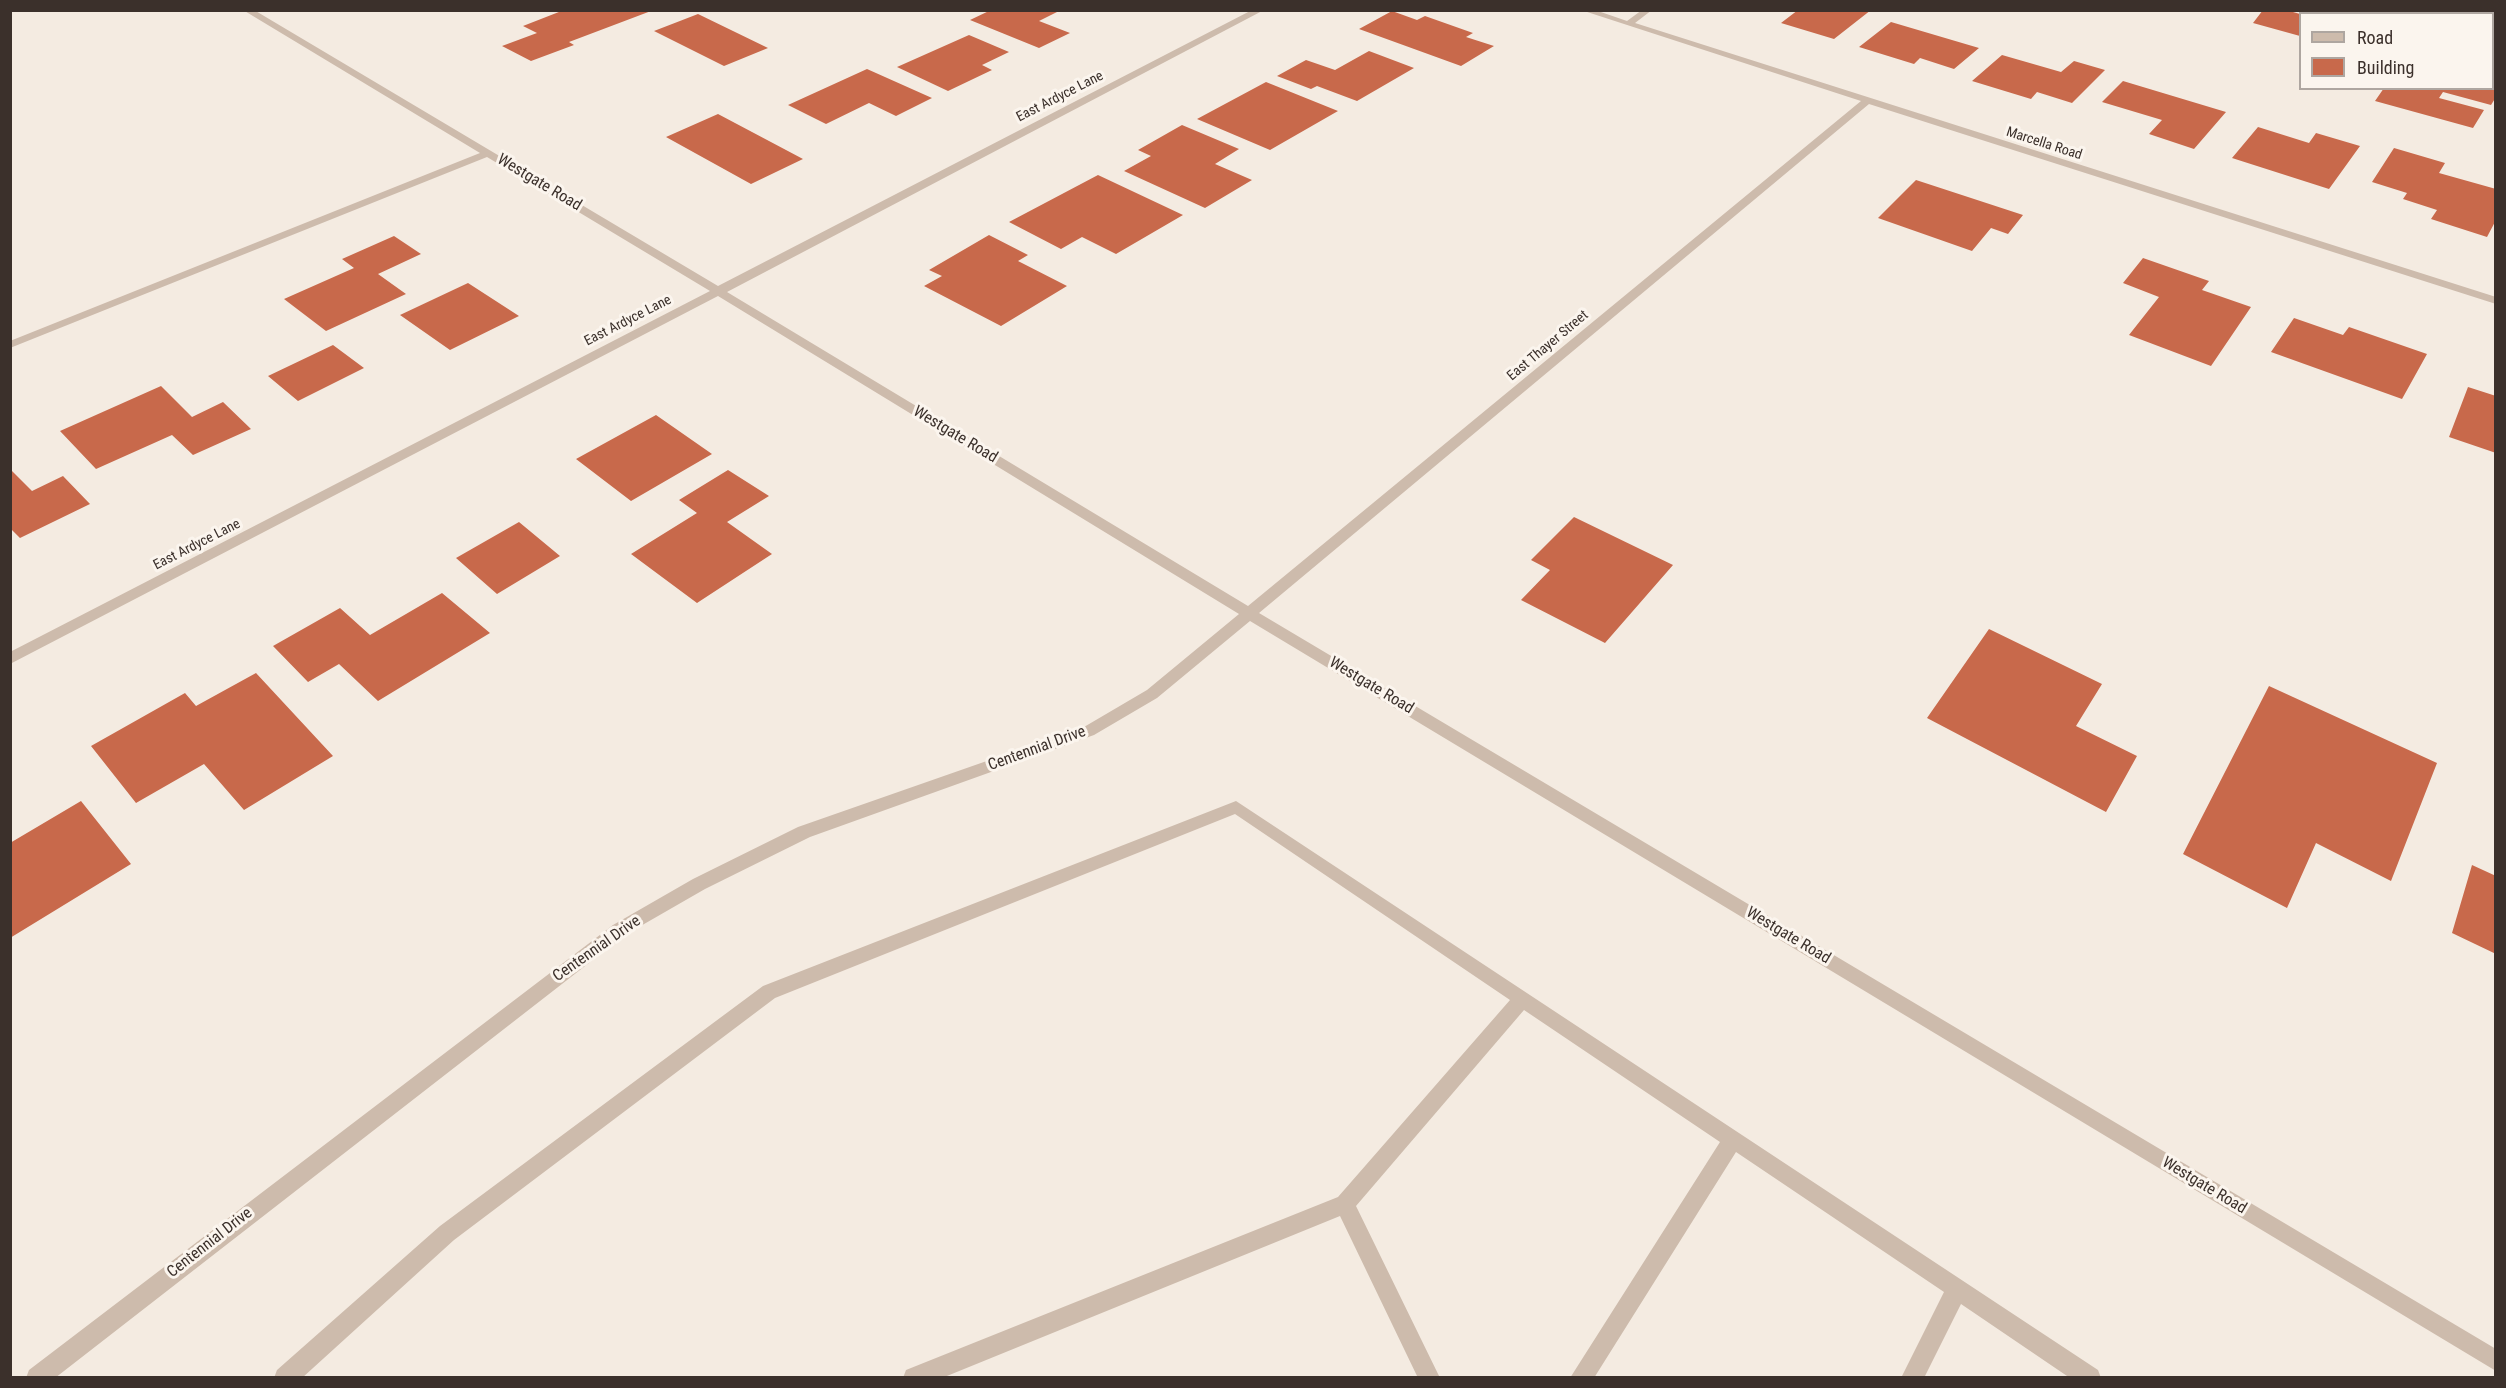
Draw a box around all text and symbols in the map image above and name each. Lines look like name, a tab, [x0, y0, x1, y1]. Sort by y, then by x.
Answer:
legend	[2299, 12, 2494, 90]
text: Road	[2357, 27, 2393, 48]
text: Building	[2357, 57, 2414, 78]
street label: East Ardyce Lane	[1014, 68, 1106, 126]
street label: Marcella Road	[2004, 124, 2084, 164]
street label: Westgate Road	[493, 150, 585, 216]
street label: East Ardyce Lane	[582, 292, 674, 350]
street label: East Thayer Street	[1504, 307, 1592, 385]
street label: Westgate Road	[909, 402, 1001, 468]
street label: East Ardyce Lane	[151, 516, 243, 574]
street label: Westgate Road	[1325, 653, 1417, 719]
street label: Centennial Drive	[985, 722, 1089, 776]
street label: Westgate Road	[1742, 903, 1834, 969]
street label: Centennial Drive	[549, 912, 645, 986]
street label: Westgate Road	[2158, 1153, 2250, 1219]
street label: Centennial Drive	[164, 1204, 256, 1282]

